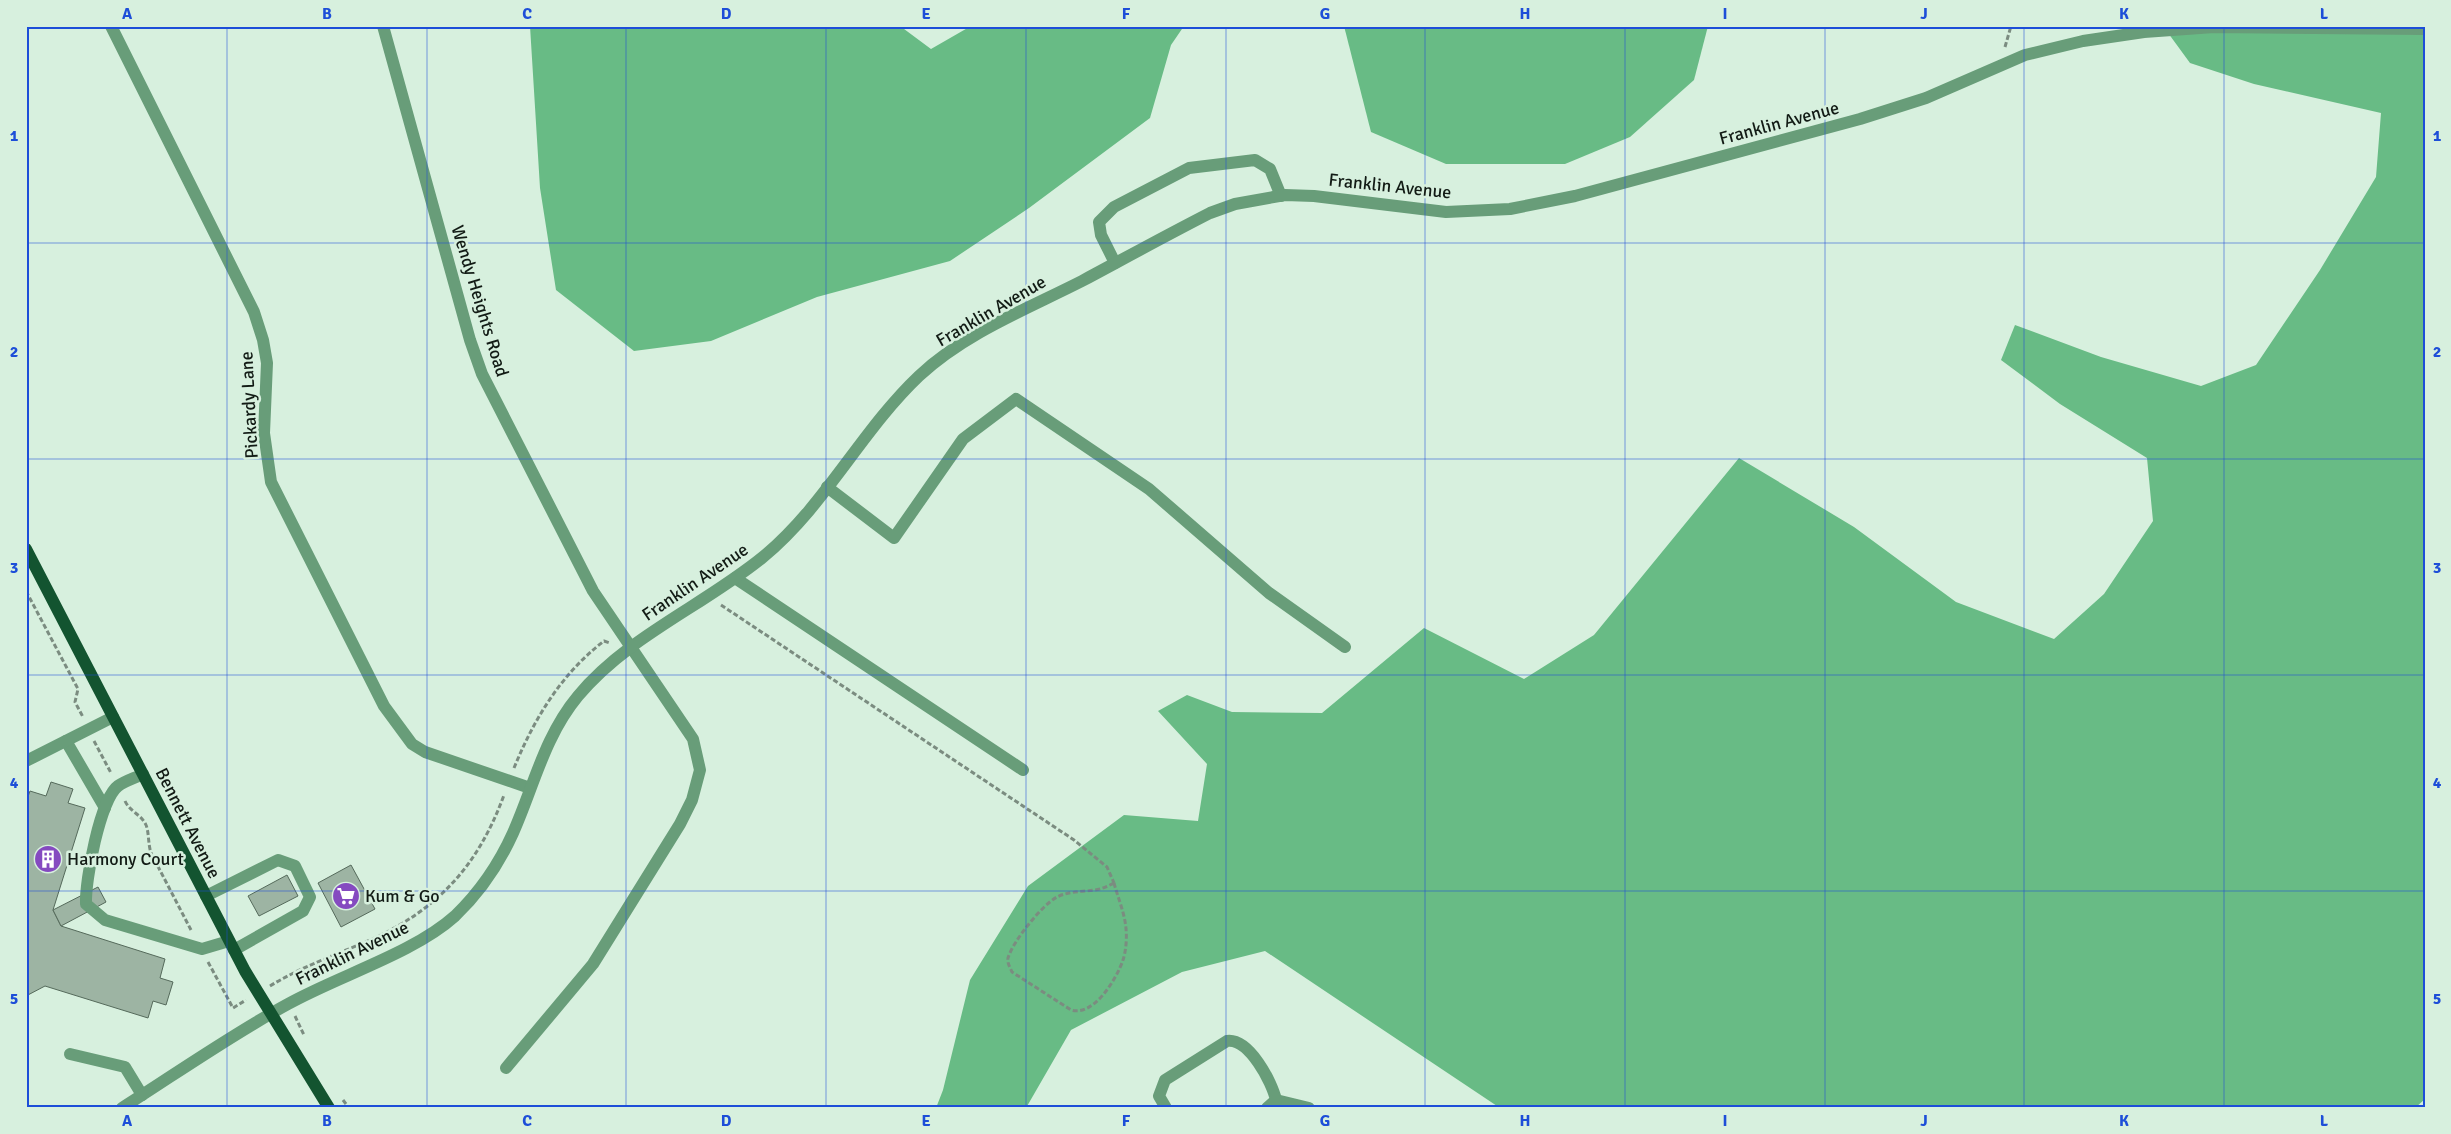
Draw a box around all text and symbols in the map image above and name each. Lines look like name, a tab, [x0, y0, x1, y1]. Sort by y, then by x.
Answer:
text: A	[122, 4, 133, 24]
text: B	[322, 4, 332, 24]
text: C	[522, 4, 532, 24]
text: D	[721, 4, 732, 24]
text: E	[921, 4, 931, 24]
text: F	[1122, 4, 1131, 24]
text: G	[1320, 4, 1330, 24]
text: H	[1520, 4, 1530, 24]
text: I	[1722, 4, 1728, 24]
text: J	[1920, 4, 1928, 24]
text: K	[2119, 4, 2129, 24]
text: L	[2320, 4, 2329, 24]
street label: Franklin Avenue	[1717, 96, 1841, 150]
text: 1	[10, 126, 19, 146]
text: 1	[2433, 126, 2442, 146]
street label: Franklin Avenue	[1328, 169, 1452, 203]
street label: Wendy Heights Road	[446, 223, 514, 379]
street label: Franklin Avenue	[932, 271, 1050, 351]
text: 2	[10, 342, 18, 362]
text: 2	[2433, 342, 2441, 362]
street label: Pickardy Lane	[235, 351, 263, 459]
street label: Franklin Avenue	[638, 538, 752, 626]
text: 3	[10, 558, 18, 578]
text: 3	[2433, 558, 2441, 578]
street label: Bennett Avenue	[151, 764, 225, 882]
text: 4	[10, 773, 19, 793]
text: 4	[2433, 773, 2442, 793]
building icon: Harmony Court	[33, 844, 63, 874]
place label: Harmony Court	[67, 848, 184, 870]
supermarket icon: Kum & Go	[331, 881, 361, 911]
place label: Kum & Go	[365, 885, 440, 907]
street label: Franklin Avenue	[292, 916, 412, 990]
text: 5	[10, 989, 18, 1009]
text: 5	[2433, 989, 2441, 1009]
text: A	[122, 1111, 133, 1131]
text: B	[322, 1111, 332, 1131]
text: C	[522, 1111, 532, 1131]
text: D	[721, 1111, 732, 1131]
text: E	[921, 1111, 931, 1131]
text: F	[1122, 1111, 1131, 1131]
text: G	[1320, 1111, 1330, 1131]
text: H	[1520, 1111, 1530, 1131]
text: I	[1722, 1111, 1728, 1131]
text: J	[1920, 1111, 1928, 1131]
text: K	[2119, 1111, 2129, 1131]
text: L	[2320, 1111, 2329, 1131]

